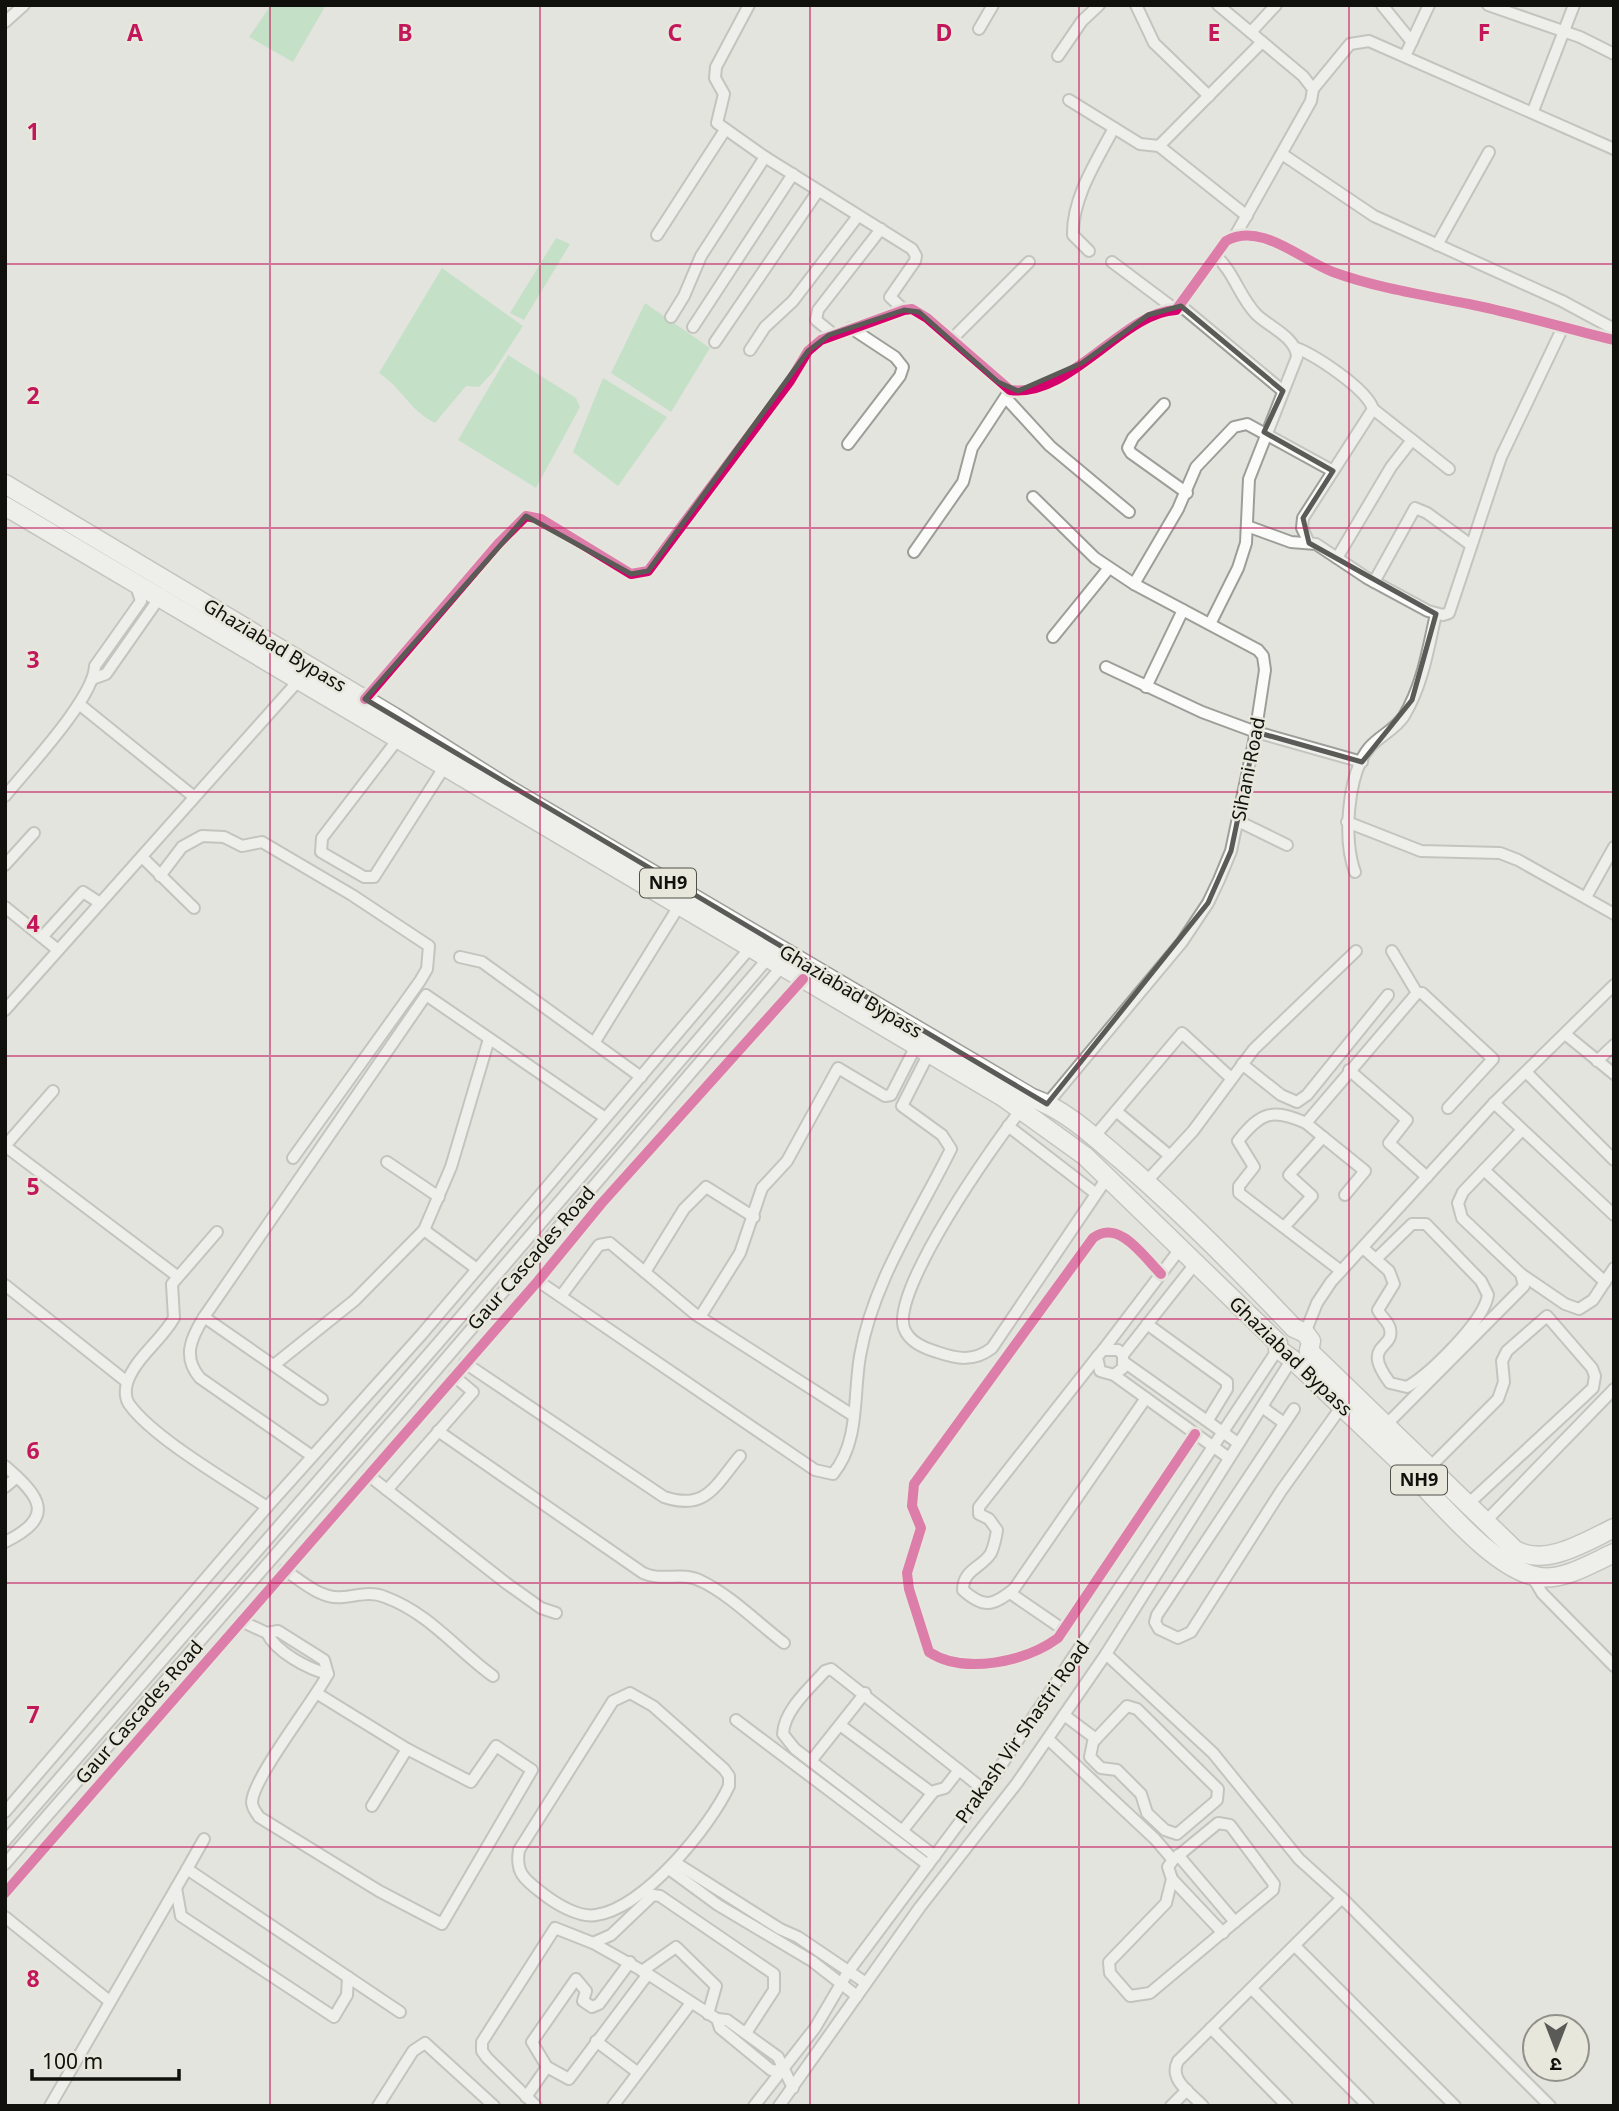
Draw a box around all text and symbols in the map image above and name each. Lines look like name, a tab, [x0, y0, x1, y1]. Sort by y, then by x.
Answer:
text: A	[127, 16, 143, 48]
text: B	[397, 16, 413, 48]
text: C	[668, 16, 683, 48]
text: D	[936, 16, 952, 48]
text: E	[1208, 16, 1220, 48]
text: F	[1478, 16, 1490, 48]
text: 1	[26, 115, 40, 147]
text: 2	[26, 379, 40, 411]
street label: Ghaziabad Bypass	[199, 592, 351, 698]
text: 3	[26, 643, 40, 675]
street label: Sihani Road	[1225, 715, 1271, 823]
road number: NH9	[640, 868, 696, 898]
text: 4	[26, 907, 40, 939]
street label: Ghaziabad Bypass	[775, 938, 927, 1044]
text: 5	[26, 1170, 40, 1202]
street label: Gaur Cascades Road	[461, 1181, 601, 1335]
street label: Ghaziabad Bypass	[1224, 1290, 1358, 1422]
text: 6	[26, 1434, 40, 1466]
road number: NH9	[1391, 1465, 1447, 1494]
street label: Gaur Cascades Road	[69, 1635, 209, 1789]
street label: Prakash Vir Shastri Road	[949, 1635, 1095, 1829]
text: 7	[26, 1698, 40, 1730]
text: 8	[26, 1962, 40, 1994]
north arrow	[1521, 2013, 1591, 2083]
scale bar	[32, 2038, 178, 2082]
text: 100 m	[42, 2047, 103, 2075]
text: उ	[1550, 2052, 1562, 2078]

